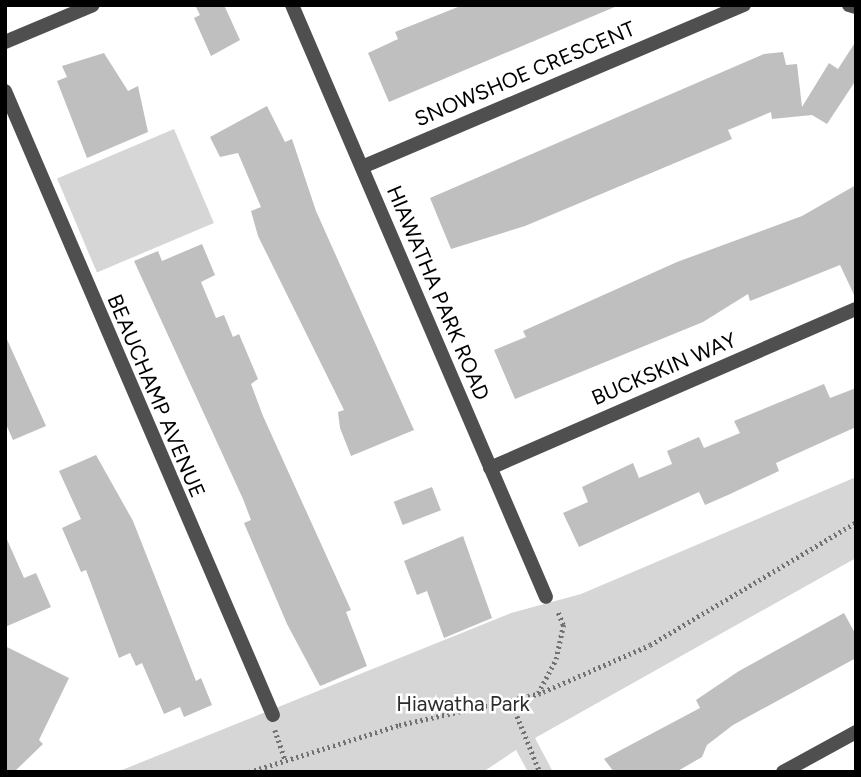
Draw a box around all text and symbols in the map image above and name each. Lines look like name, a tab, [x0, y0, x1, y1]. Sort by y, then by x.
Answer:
street label: SNOWSHOE CRESCENT	[411, 16, 639, 132]
street label: HIAWATHA PARK ROAD	[381, 182, 495, 404]
street label: BEAUCHAMP AVENUE	[102, 291, 210, 501]
street label: BUCKSKIN WAY	[588, 327, 740, 411]
park label: Hiawatha Park	[396, 691, 530, 717]

